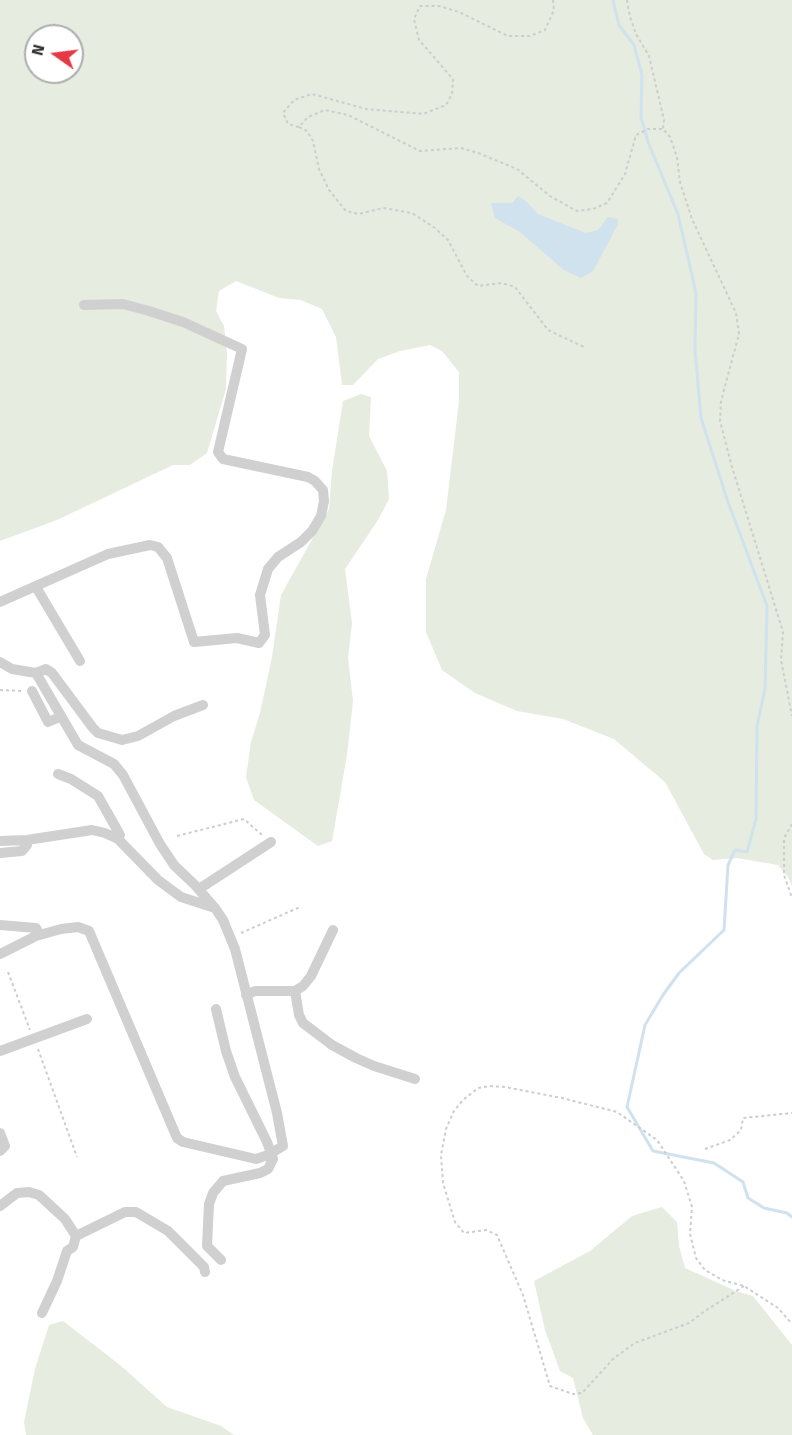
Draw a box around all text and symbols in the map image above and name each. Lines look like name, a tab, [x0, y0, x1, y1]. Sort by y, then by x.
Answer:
north arrow	[24, 24, 84, 84]
text: N	[27, 43, 48, 57]

